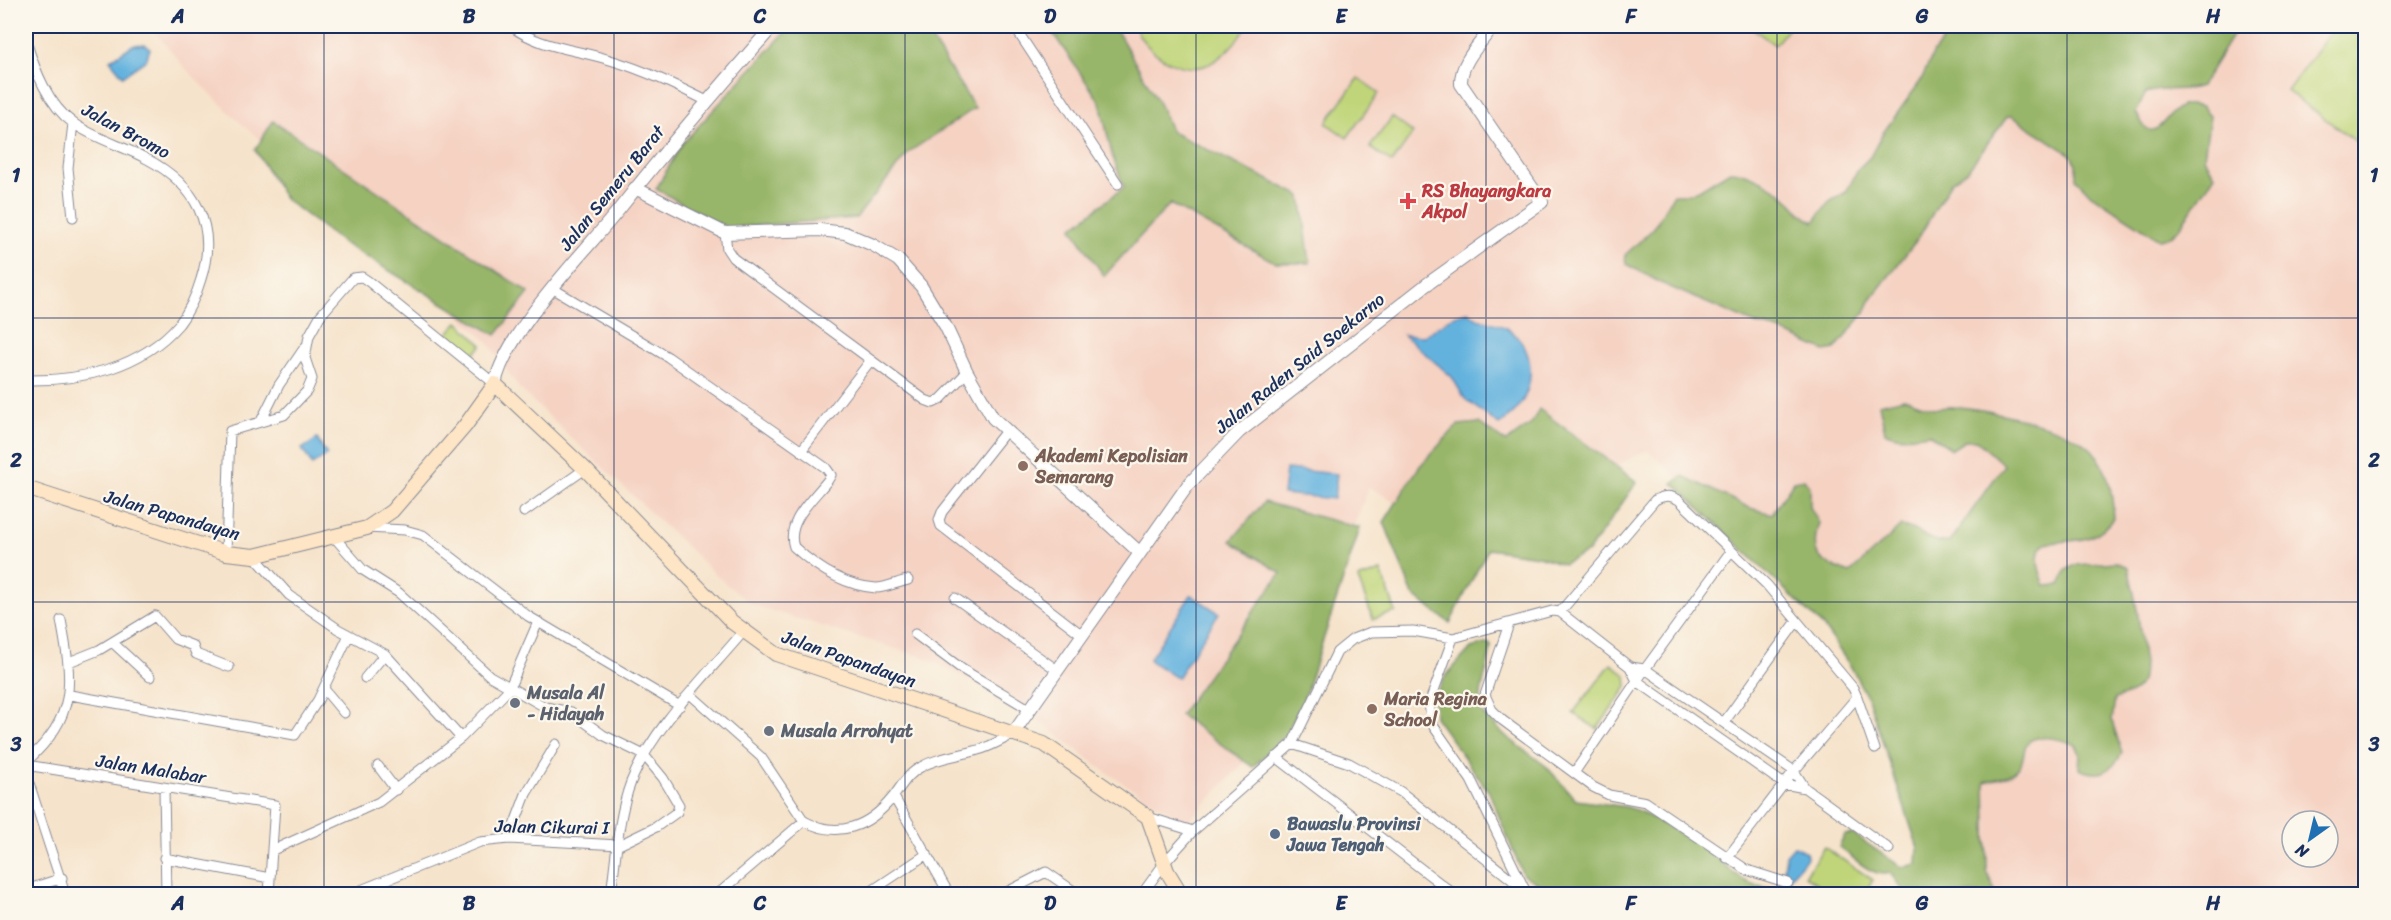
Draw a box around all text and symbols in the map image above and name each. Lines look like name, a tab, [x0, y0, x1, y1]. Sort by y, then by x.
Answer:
text: A	[170, 0, 185, 34]
text: B	[463, 0, 476, 34]
text: C	[753, 0, 767, 34]
text: D	[1044, 0, 1057, 34]
text: E	[1335, 0, 1348, 34]
text: F	[1625, 0, 1638, 34]
text: G	[1915, 0, 1929, 34]
text: H	[2205, 0, 2221, 34]
street label: Jalan Bromo	[75, 94, 176, 168]
street label: Jalan Semeru Barat	[550, 117, 674, 259]
text: 1	[12, 158, 21, 193]
text: 1	[2370, 158, 2379, 193]
place label: RS Bhayangkara Akpol	[1421, 175, 1551, 228]
marker: RS Bhayangkara Akpol	[1399, 192, 1417, 210]
street label: Jalan Raden Said Soekarno	[1207, 284, 1392, 443]
place label: Akademi Kepolisian Semarang	[1034, 440, 1188, 493]
text: 2	[9, 443, 22, 478]
text: 2	[2367, 443, 2380, 478]
marker: Akademi Kepolisian Semarang	[1016, 459, 1030, 473]
street label: Jalan Papandayan	[99, 480, 244, 550]
street label: Jalan Papandayan	[776, 621, 921, 697]
place label: Musala Al - Hidayah	[526, 677, 605, 730]
place label: Maria Regina School	[1383, 683, 1488, 736]
marker: Musala Al - Hidayah	[508, 696, 522, 710]
marker: Maria Regina School	[1365, 702, 1379, 716]
place label: Musala Arrohyat	[780, 715, 913, 747]
marker: Musala Arrohyat	[762, 724, 776, 738]
text: 3	[10, 727, 22, 762]
text: 3	[2368, 727, 2380, 762]
street label: Jalan Malabar	[93, 744, 210, 794]
place label: Bawaslu Provinsi Jawa Tengah	[1286, 808, 1421, 861]
north arrow	[2280, 809, 2340, 869]
street label: Jalan Cikurai I	[493, 810, 611, 844]
marker: Bawaslu Provinsi Jawa Tengah	[1268, 827, 1282, 841]
text: N	[2288, 835, 2315, 867]
text: A	[170, 886, 185, 920]
text: B	[463, 886, 476, 920]
text: C	[753, 886, 767, 920]
text: D	[1044, 886, 1057, 920]
text: E	[1335, 886, 1348, 920]
text: F	[1625, 886, 1638, 920]
text: G	[1915, 886, 1929, 920]
text: H	[2205, 886, 2221, 920]

